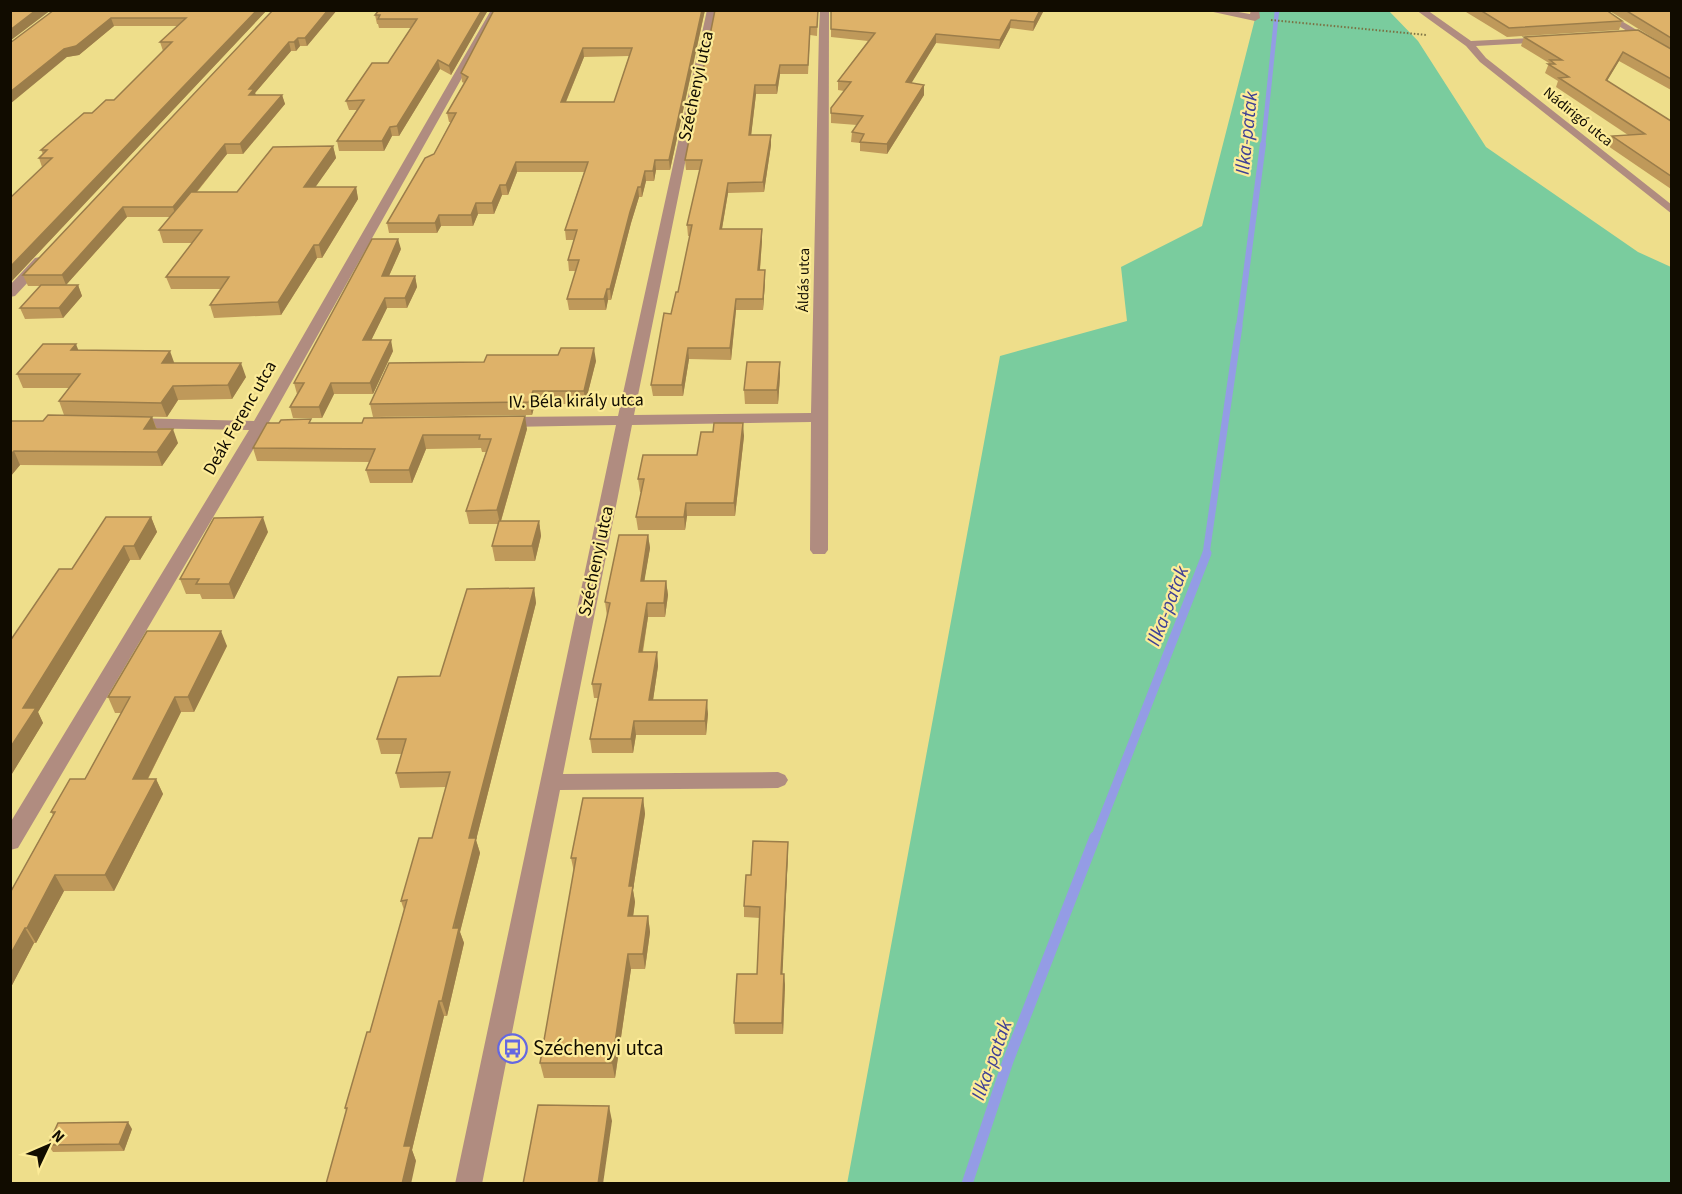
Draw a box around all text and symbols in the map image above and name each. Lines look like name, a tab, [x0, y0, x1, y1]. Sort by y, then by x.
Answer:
street label: Széchenyi utca	[672, 29, 720, 143]
street label: Nádirigó utca	[1539, 82, 1617, 152]
water label: Ilka-patak	[1229, 89, 1265, 176]
street label: Áldás utca	[793, 248, 815, 312]
street label: Deák Ferenc utca	[197, 356, 283, 480]
street label: IV. Béla király utca	[508, 387, 644, 415]
street label: Széchenyi utca	[572, 504, 620, 618]
water label: Ilka-patak	[1140, 561, 1196, 650]
water label: Ilka-patak	[965, 1015, 1020, 1104]
bus stop icon: Széchenyi utca	[496, 1032, 528, 1064]
place label: Széchenyi utca	[533, 1033, 664, 1063]
north arrow	[18, 1116, 78, 1176]
text: N	[46, 1125, 70, 1148]

